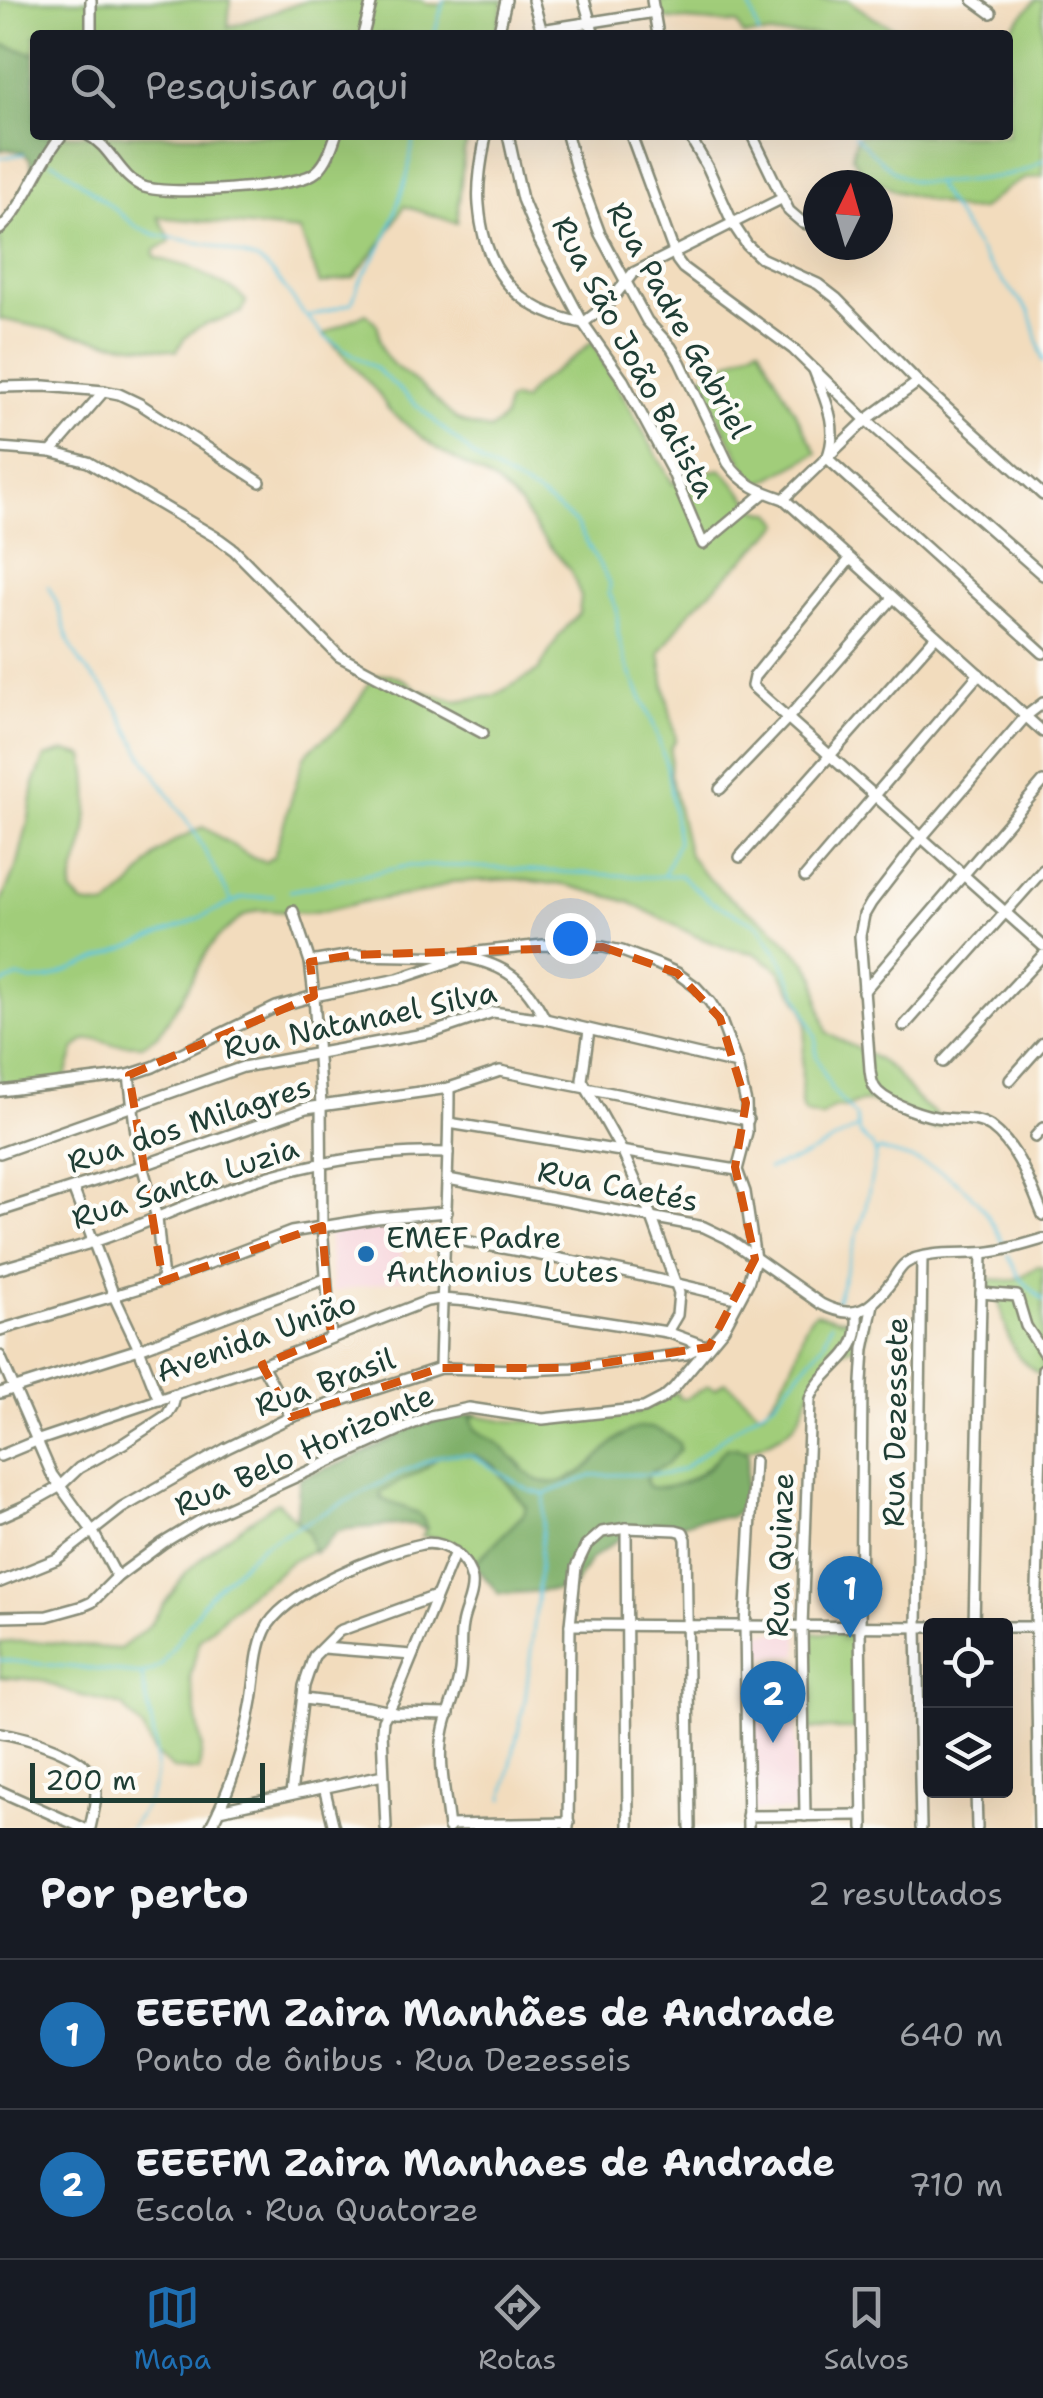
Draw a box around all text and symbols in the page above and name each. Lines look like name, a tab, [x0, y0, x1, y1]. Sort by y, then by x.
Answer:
search box	[30, 30, 1013, 140]
icon: search	[65, 58, 120, 113]
text: Pesquisar aqui	[145, 60, 409, 111]
north arrow	[803, 170, 893, 260]
street label: Rua Padre Gabriel	[597, 195, 761, 445]
street label: Rua São João Batista	[542, 209, 726, 505]
your location	[545, 913, 596, 964]
street label: Rua Natanael Silva	[220, 971, 501, 1069]
street label: Rua dos Milagres	[62, 1065, 316, 1183]
street label: Rua Santa Luzia	[66, 1127, 304, 1239]
street label: Rua Caetés	[534, 1150, 702, 1222]
place label: EMEF Padre Anthonius Lutes	[386, 1217, 619, 1292]
marker: EMEF Padre Anthonius Lutes	[355, 1243, 377, 1265]
street label: Avenida União	[150, 1282, 362, 1392]
street label: Rua Dezessete	[873, 1317, 917, 1527]
street label: Rua Brasil	[249, 1338, 401, 1426]
street label: Rua Belo Horizonte	[168, 1374, 440, 1526]
street label: Rua Quinze	[757, 1472, 803, 1638]
pin: 1	[818, 1556, 882, 1638]
map controls	[923, 1618, 1013, 1798]
button: locate	[923, 1618, 1013, 1708]
pin: 2	[740, 1660, 806, 1743]
button: layers	[923, 1708, 1013, 1798]
scale bar	[30, 1758, 265, 1802]
text: 200 m	[45, 1761, 136, 1799]
text: Por perto	[40, 1865, 249, 1921]
text: 2 resultados	[808, 1872, 1003, 1915]
text: EEEFM Zaira Manhães de Andrade	[135, 1987, 835, 2038]
text: 1	[65, 2013, 80, 2056]
text: 640 m	[899, 2013, 1003, 2056]
text: Ponto de ônibus · Rua Dezesseis	[135, 2038, 631, 2081]
text: EEEFM Zaira Manhaes de Andrade	[135, 2137, 835, 2188]
text: 2	[61, 2163, 84, 2206]
text: 710 m	[909, 2163, 1003, 2206]
text: Escola · Rua Quatorze	[135, 2188, 478, 2231]
tab: Mapa	[134, 2280, 211, 2378]
tab: Rotas	[478, 2280, 556, 2378]
tab: Salvos	[824, 2280, 909, 2378]

